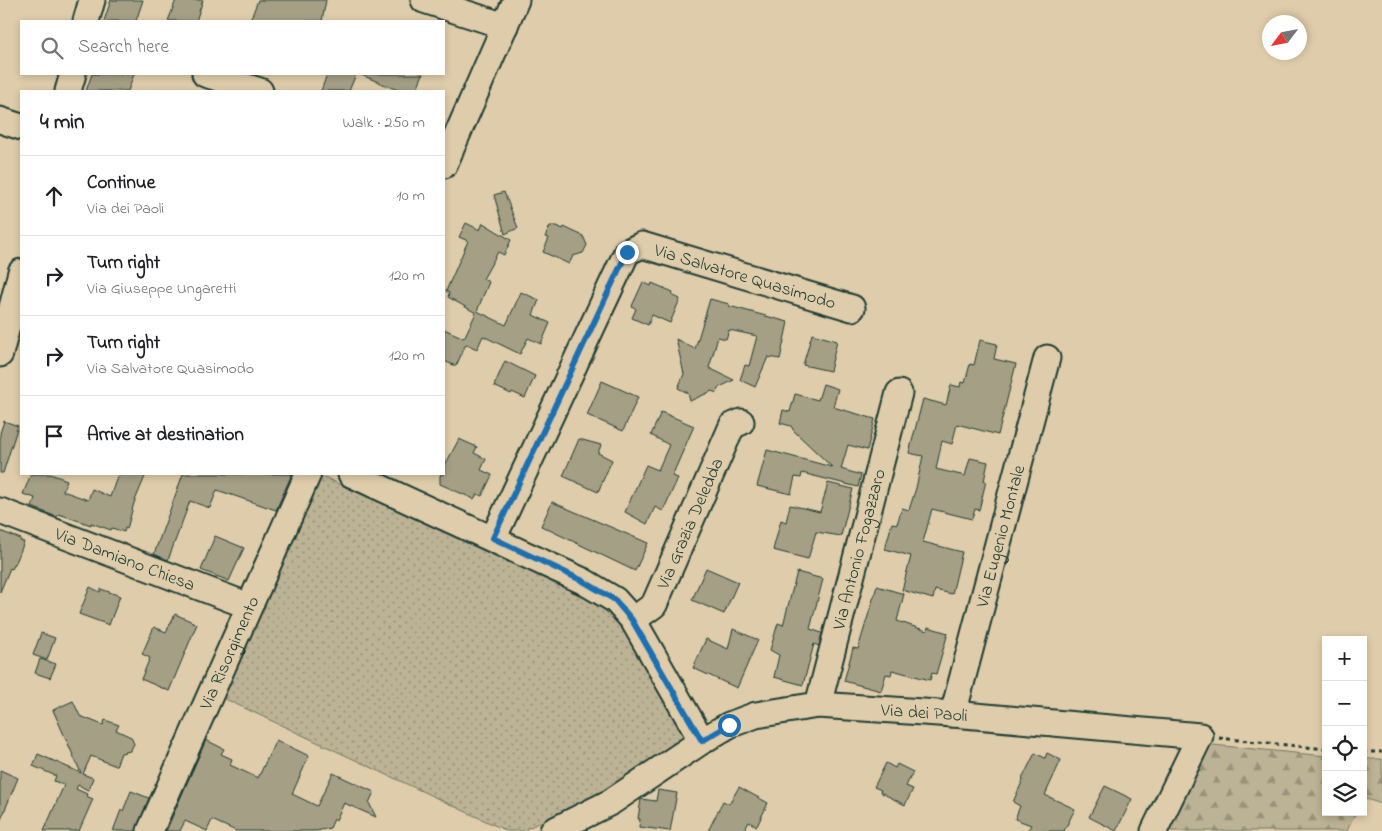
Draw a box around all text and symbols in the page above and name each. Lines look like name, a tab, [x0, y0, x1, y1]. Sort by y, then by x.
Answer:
north arrow	[1262, 15, 1307, 60]
search box	[20, 20, 445, 75]
icon: search	[38, 34, 66, 62]
text: Search here	[78, 34, 169, 61]
text: 4 min	[40, 108, 84, 138]
text: Walk · 250 m	[342, 111, 425, 135]
text: Continue	[87, 170, 155, 197]
icon: ahead	[40, 182, 68, 210]
text: 10 m	[397, 184, 425, 208]
text: Via dei Paoli	[87, 197, 164, 221]
street label: Via Salvatore Quasimodo	[650, 238, 839, 317]
route end	[616, 241, 639, 264]
text: Turn right	[87, 250, 160, 277]
icon: right	[40, 262, 68, 290]
text: 120 m	[389, 264, 425, 288]
text: Via Giuseppe Ungaretti	[87, 277, 236, 301]
text: Turn right	[87, 330, 160, 357]
icon: right	[40, 342, 68, 370]
text: 120 m	[389, 344, 425, 368]
text: Via Salvatore Quasimodo	[87, 357, 254, 381]
icon: arrive	[40, 422, 68, 450]
text: Arrive at destination	[87, 422, 244, 449]
street label: Via Grazia Deledda	[651, 454, 732, 595]
street label: Via Eugenio Montale	[970, 462, 1033, 612]
street label: Via Antonio Fogazzaro	[827, 466, 894, 634]
street label: Via Damiano Chiesa	[50, 522, 198, 599]
street label: Via Risorgimento	[194, 592, 267, 715]
map controls	[1322, 636, 1367, 816]
button: +	[1322, 636, 1367, 681]
button: −	[1322, 681, 1367, 726]
street label: Via dei Paoli	[879, 698, 969, 730]
route start	[718, 714, 741, 737]
button: locate	[1322, 726, 1367, 771]
button: layers	[1322, 771, 1367, 816]

